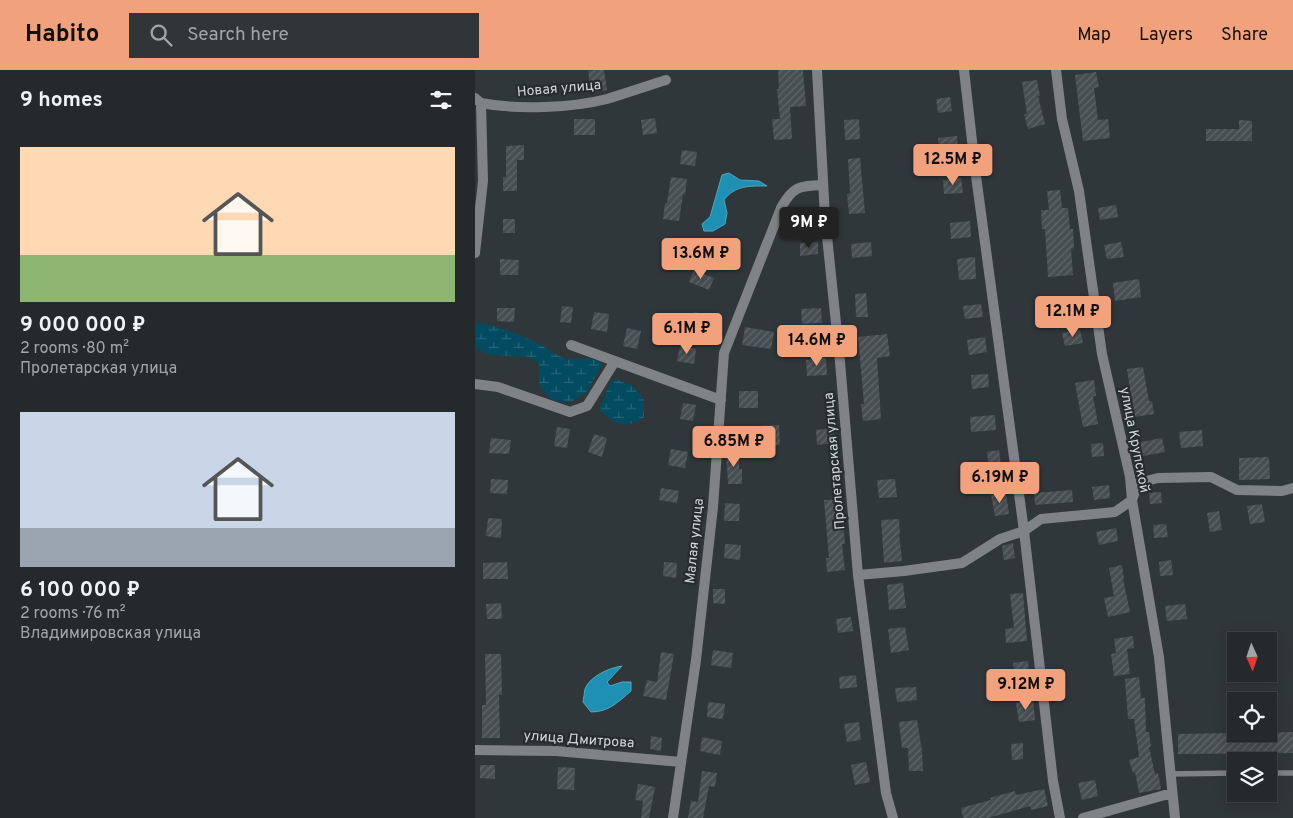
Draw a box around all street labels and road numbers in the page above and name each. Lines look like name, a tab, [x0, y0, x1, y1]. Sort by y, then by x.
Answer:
street label: Новая улица	[516, 77, 602, 101]
street label: улица Крупской	[1115, 386, 1153, 494]
street label: Пролетарская улица	[821, 392, 849, 530]
street label: Малая улица	[682, 497, 708, 585]
street label: улица Дмитрова	[523, 728, 635, 752]

